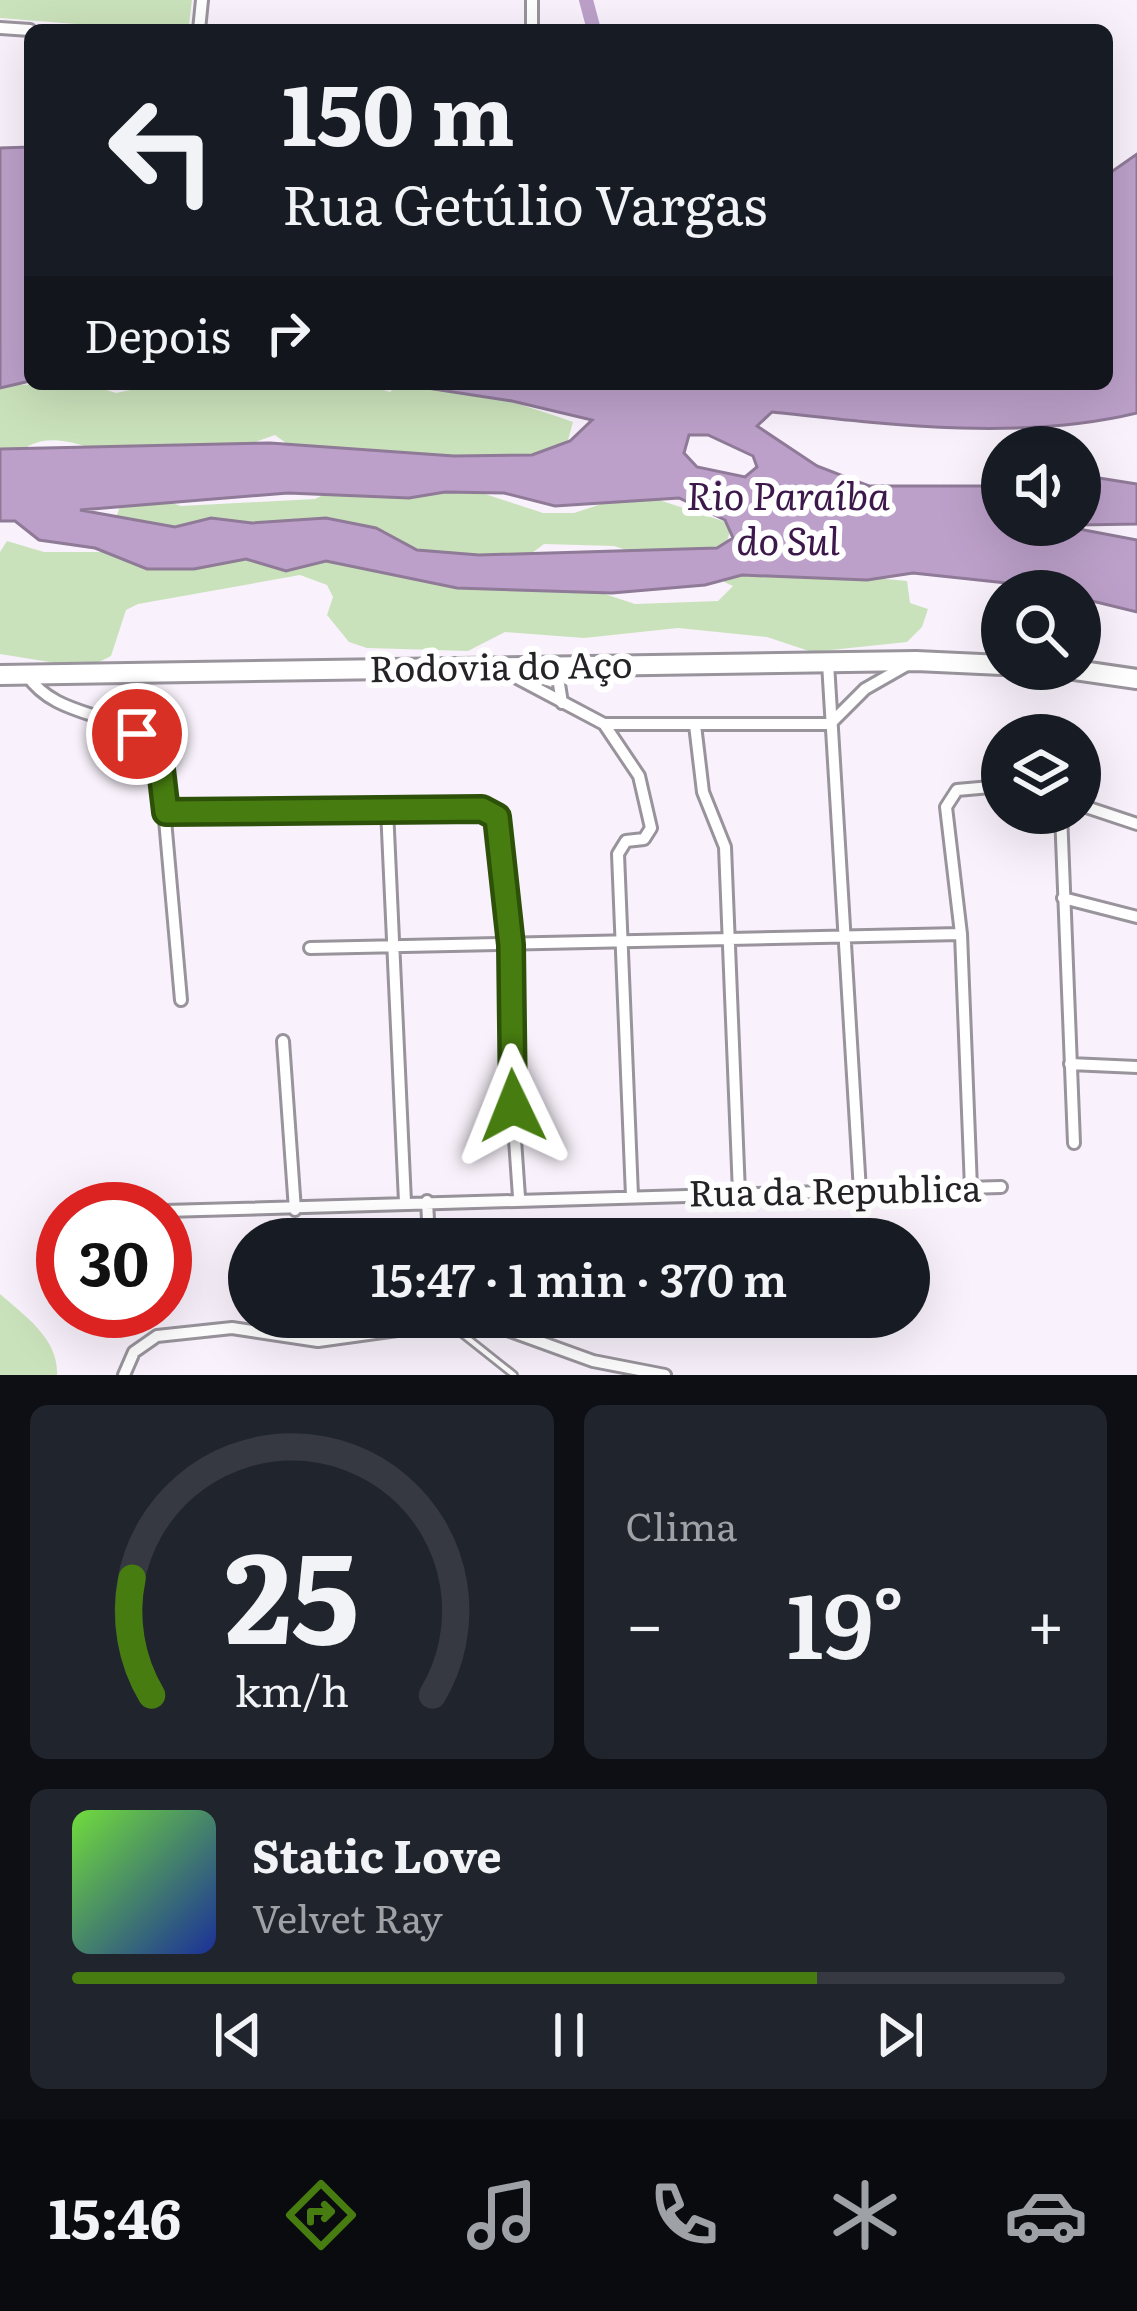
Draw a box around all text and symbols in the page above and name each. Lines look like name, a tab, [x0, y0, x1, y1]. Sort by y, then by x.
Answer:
text: 150 m	[282, 47, 515, 172]
icon: left	[84, 72, 240, 228]
text: Rua Getúlio Vargas	[282, 161, 767, 242]
text: Depois	[84, 300, 231, 367]
icon: right	[255, 300, 321, 366]
map controls	[981, 426, 1101, 834]
button: sound	[981, 426, 1101, 546]
water label: Rio Paraíba do Sul	[686, 464, 891, 567]
button: search	[981, 570, 1101, 690]
street label: Rodovia do Aço	[369, 636, 633, 693]
pin	[86, 683, 188, 785]
icon: arrive	[104, 701, 170, 767]
button: layers	[981, 714, 1101, 834]
position arrow	[450, 1043, 576, 1169]
street label: Rua da Republica	[688, 1159, 982, 1218]
speed limit sign: 30	[36, 1182, 192, 1338]
text: 15:47 · 1 min · 370 m	[371, 1244, 787, 1311]
text: Clima	[626, 1495, 737, 1553]
text: 25	[225, 1497, 359, 1682]
text: 19°	[786, 1553, 904, 1687]
text: −	[626, 1571, 664, 1669]
text: +	[1027, 1571, 1065, 1669]
text: km/h	[235, 1657, 349, 1720]
text: Static Love	[252, 1820, 502, 1887]
text: Velvet Ray	[252, 1887, 443, 1945]
icon: previous	[205, 2002, 271, 2068]
icon: pause	[536, 2002, 602, 2068]
icon: next	[867, 2002, 933, 2068]
icon: directions	[279, 2173, 363, 2257]
icon: music	[460, 2173, 544, 2257]
icon: phone	[642, 2173, 726, 2257]
icon: climate	[823, 2173, 907, 2257]
icon: car	[1004, 2173, 1088, 2257]
text: 15:46	[49, 2175, 181, 2256]

